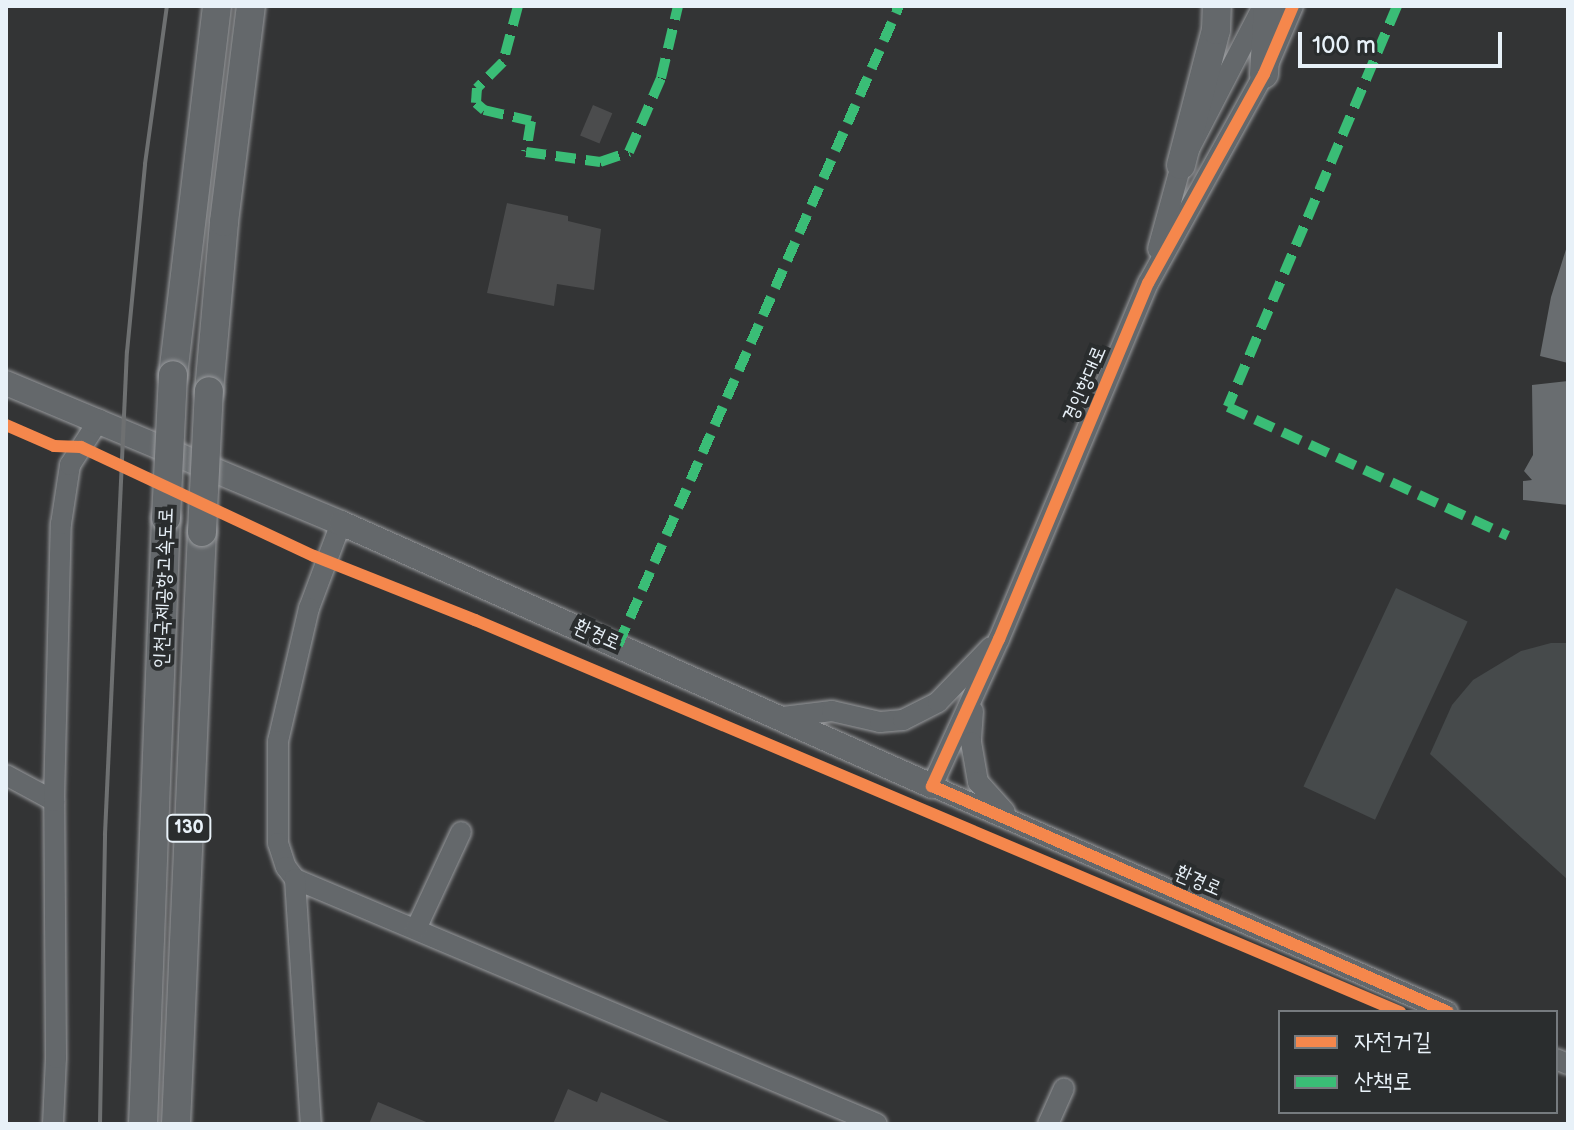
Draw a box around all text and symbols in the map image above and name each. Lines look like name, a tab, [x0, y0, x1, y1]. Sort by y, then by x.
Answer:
scale bar	[1302, 16, 1506, 66]
text: 100 m	[1312, 31, 1376, 60]
street label: 경인항대로	[1058, 342, 1112, 426]
street label: 인천국제공항고속도로	[149, 507, 179, 669]
street label: 환경로	[570, 614, 624, 656]
road number: 130	[165, 814, 213, 842]
street label: 환경로	[1171, 861, 1225, 901]
legend	[1278, 1010, 1558, 1114]
text: 자전거길	[1354, 1027, 1431, 1056]
text: 산책로	[1354, 1067, 1412, 1096]

